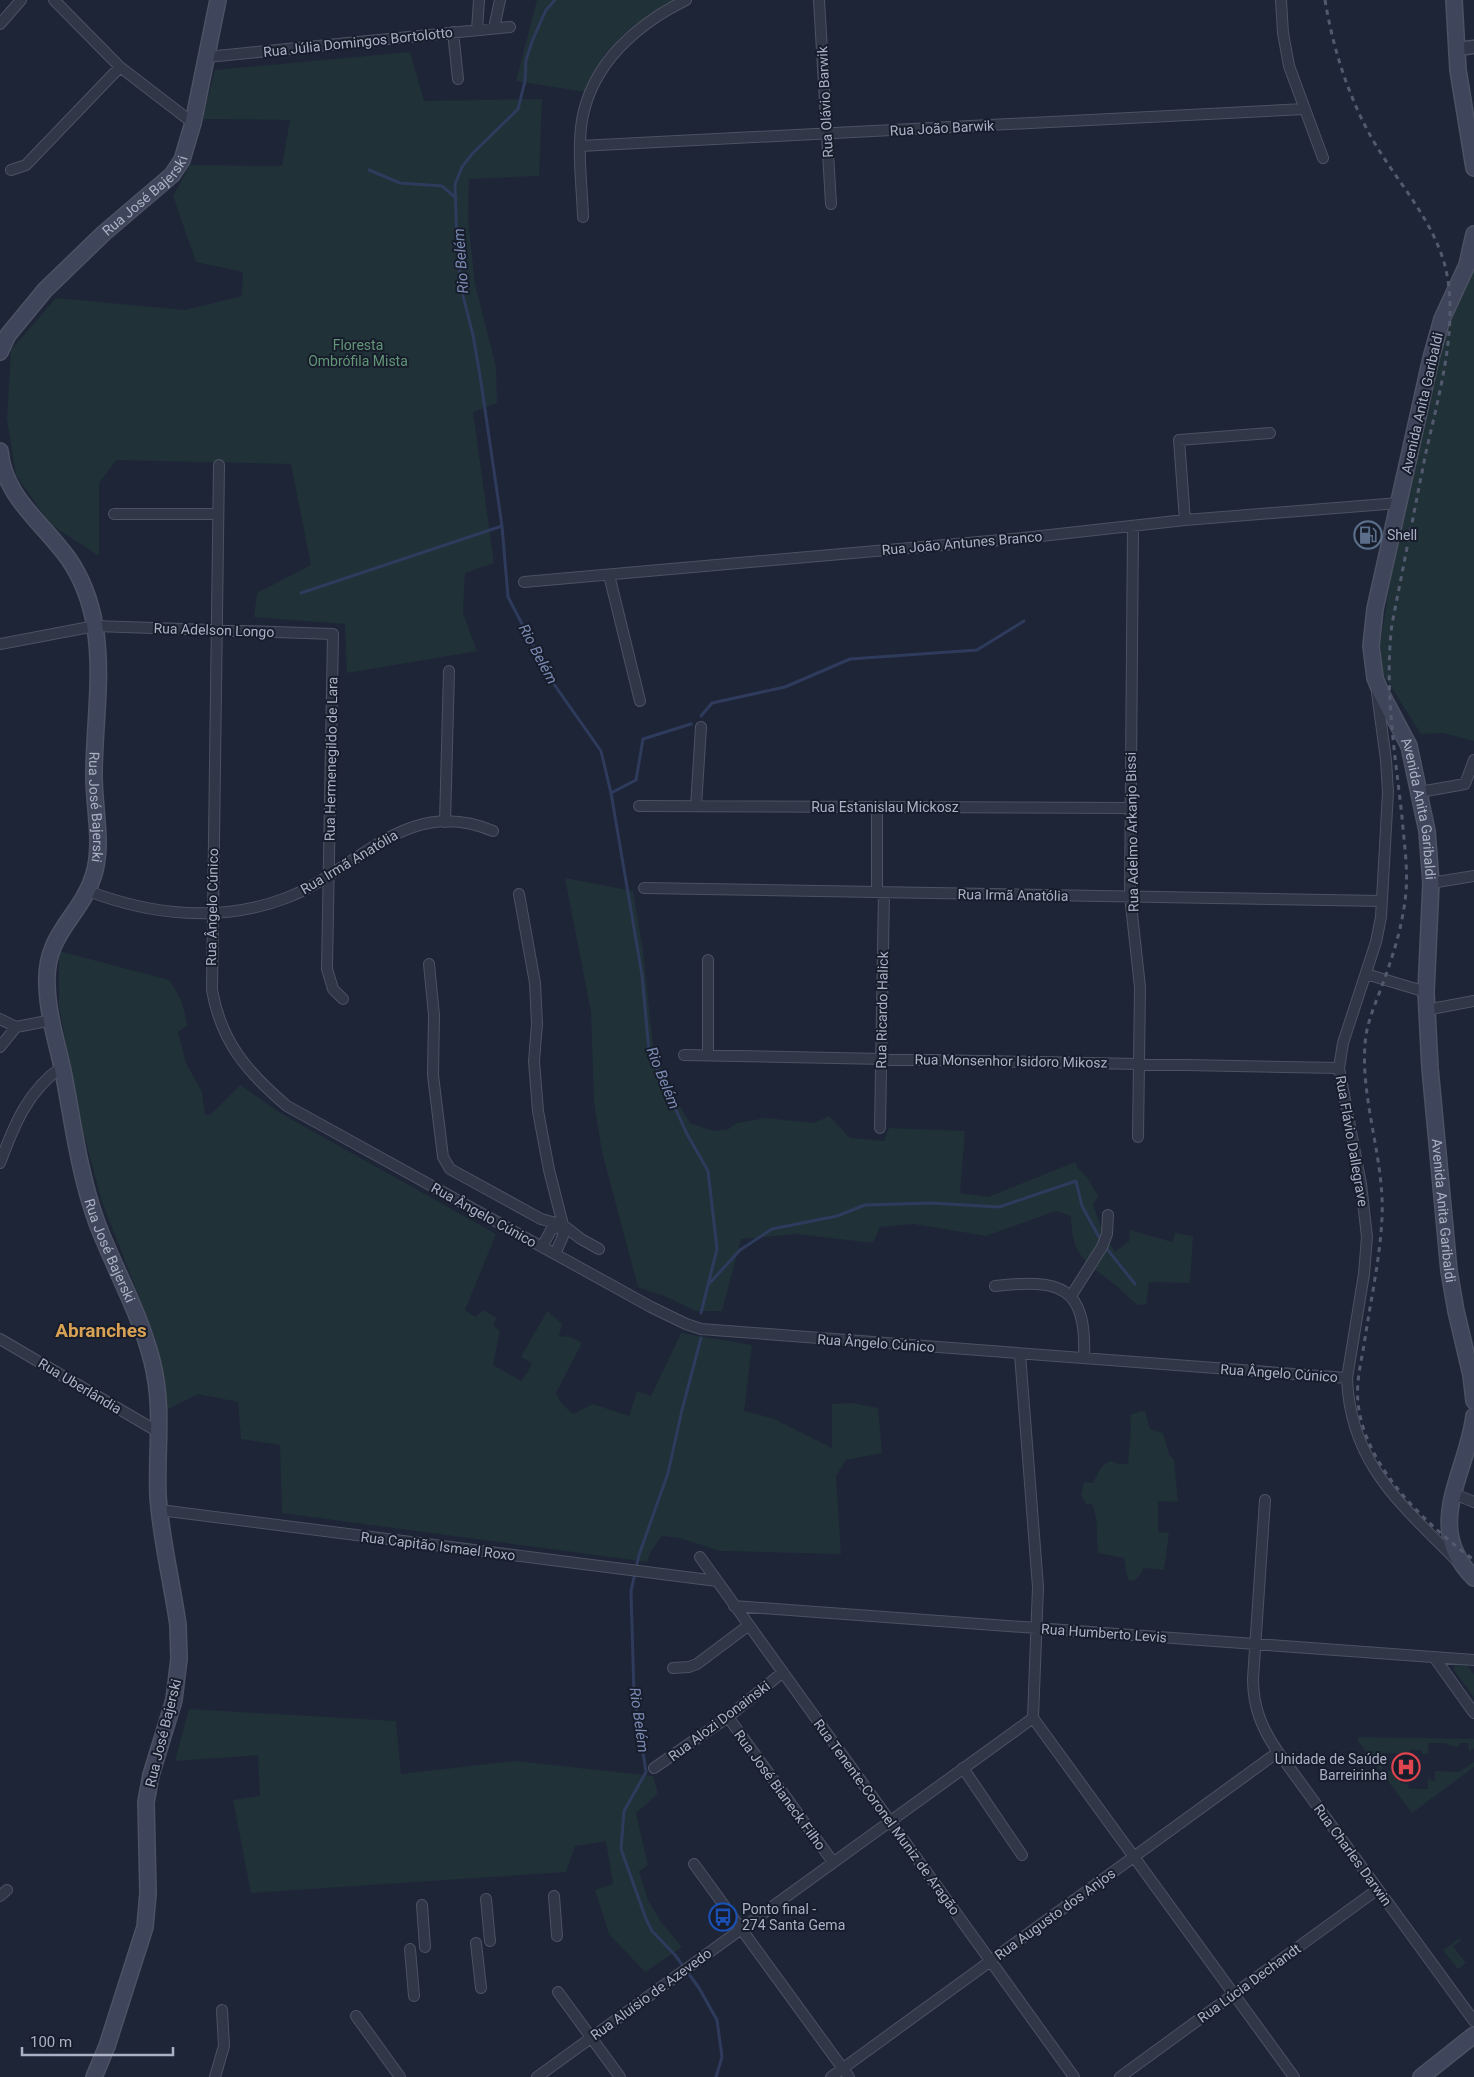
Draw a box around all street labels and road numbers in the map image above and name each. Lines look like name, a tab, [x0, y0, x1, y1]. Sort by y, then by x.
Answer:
street label: Rua Júlia Domingos Bortolotto	[262, 24, 454, 60]
street label: Rua Olávio Barwik	[814, 45, 836, 158]
street label: Rua João Barwik	[889, 117, 995, 139]
street label: Rua José Bajerski	[99, 154, 191, 239]
street label: Avenida Anita Garibaldi	[1398, 331, 1446, 475]
street label: Rua João Antunes Branco	[881, 528, 1043, 558]
street label: Rua Adelson Longo	[153, 620, 275, 640]
street label: Rua Hermenegildo de Lara	[322, 677, 340, 841]
street label: Avenida Anita Garibaldi	[1398, 734, 1439, 880]
street label: Rua José Bajerski	[86, 751, 106, 864]
street label: Rua Adelmo Arkanjo Bissi	[1123, 752, 1141, 912]
street label: Rua Estanislau Mickosz	[811, 799, 959, 815]
street label: Rua Irmã Anatólia	[297, 827, 401, 897]
street label: Rua Ângelo Cúnico	[202, 848, 221, 966]
street label: Rua Irmã Anatólia	[958, 886, 1068, 904]
street label: Rua Ricardo Halick	[873, 950, 891, 1069]
street label: Rua Monsenhor Isidoro Mikosz	[914, 1051, 1108, 1071]
street label: Rua Flávio Dallegrave	[1333, 1074, 1371, 1208]
street label: Avenida Anita Garibaldi	[1429, 1138, 1459, 1284]
street label: Rua Ângelo Cúnico	[429, 1179, 540, 1251]
street label: Rua José Bajerski	[81, 1197, 138, 1305]
street label: Rua Ângelo Cúnico	[817, 1330, 935, 1355]
street label: Rua Uberlândia	[35, 1355, 125, 1417]
street label: Rua Ângelo Cúnico	[1220, 1360, 1338, 1385]
street label: Rua Capitão Ismael Roxo	[360, 1529, 516, 1563]
street label: Rua Humberto Levis	[1041, 1621, 1167, 1645]
street label: Rua José Bajerski	[142, 1677, 184, 1789]
street label: Rua Alozi Donainski	[665, 1678, 773, 1764]
street label: Rua Tenente-Coronel Muniz de Aragão	[811, 1716, 963, 1918]
street label: Rua José Bianeck Filho	[731, 1727, 829, 1853]
street label: Rua Charles Darwin	[1311, 1801, 1395, 1909]
street label: Rua Augusto dos Anjos	[992, 1865, 1118, 1963]
street label: Rua Lúcia Dechandt	[1194, 1940, 1304, 2026]
street label: Rua Aluísio de Azevedo	[587, 1945, 715, 2043]

